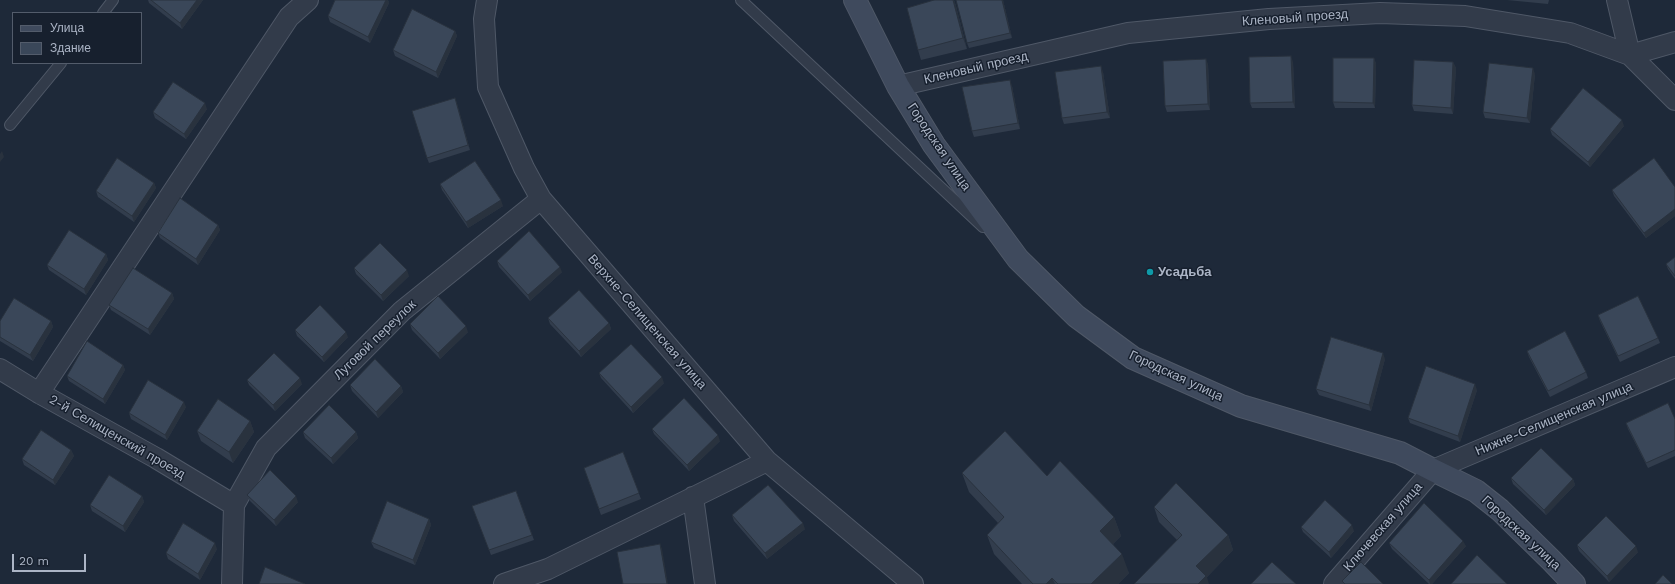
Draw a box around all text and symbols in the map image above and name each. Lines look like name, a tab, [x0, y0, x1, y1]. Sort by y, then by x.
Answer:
street label: Кленовый проезд	[1241, 7, 1349, 29]
legend	[12, 12, 142, 64]
text: Улица	[50, 21, 84, 35]
text: Здание	[50, 41, 91, 55]
street label: Кленовый проезд	[922, 48, 1030, 88]
street label: Городская улица	[904, 100, 974, 194]
street label: Верхне-Селищенская улица	[584, 251, 710, 393]
place label: Усадьба	[1158, 264, 1211, 280]
marker: Усадьба	[1145, 267, 1155, 277]
street label: Луговой переулок	[331, 297, 419, 383]
street label: Городская улица	[1126, 347, 1226, 405]
street label: Нижне-Селищенская улица	[1473, 379, 1635, 459]
street label: 2-й Селищенский проезд	[46, 392, 188, 482]
street label: Ключевская улица	[1340, 480, 1426, 574]
street label: Городская улица	[1478, 492, 1564, 574]
scale bar	[14, 546, 88, 572]
text: 20 m	[19, 554, 49, 568]

